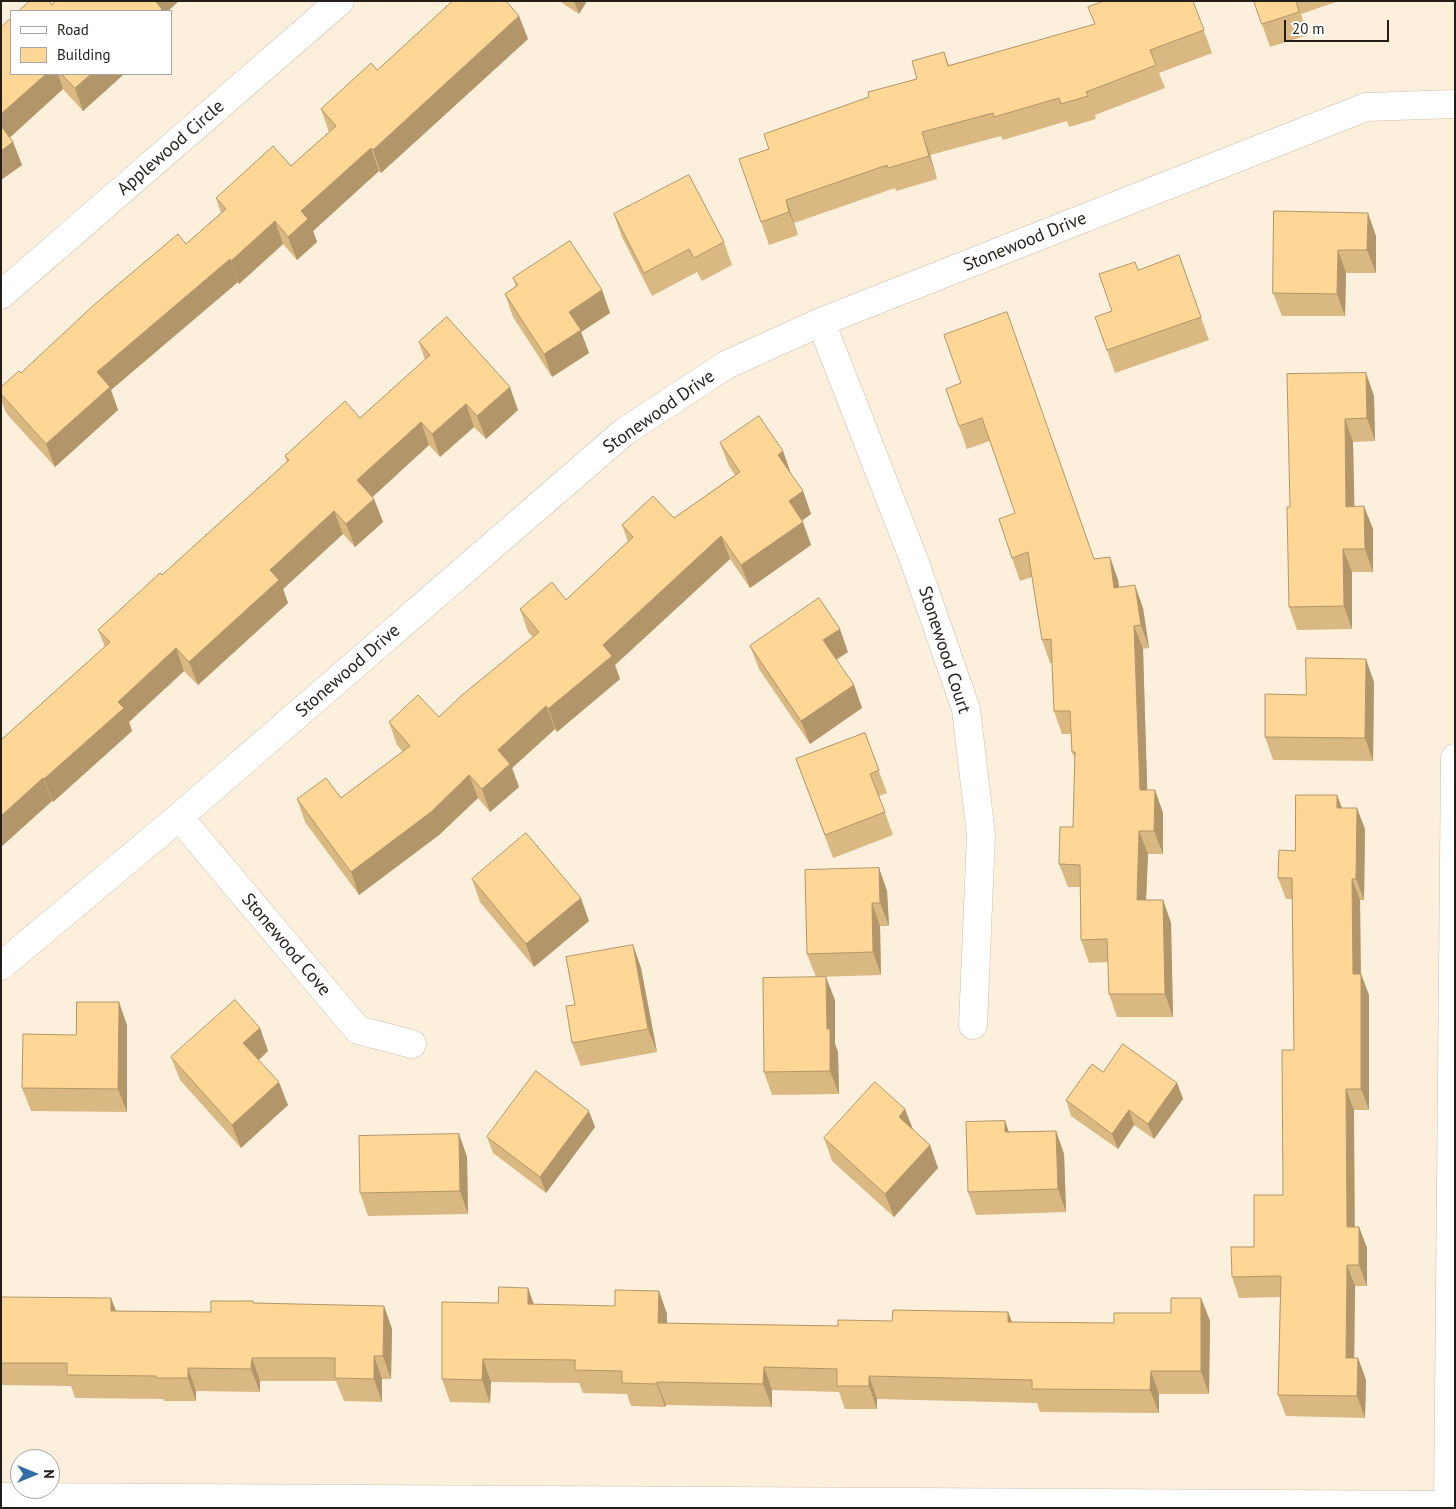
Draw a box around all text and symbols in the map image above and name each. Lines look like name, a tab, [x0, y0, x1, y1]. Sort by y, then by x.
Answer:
legend	[10, 10, 172, 75]
scale bar	[1286, 10, 1391, 42]
text: 20 m	[1292, 19, 1325, 38]
text: Road	[57, 20, 89, 39]
text: Building	[57, 45, 111, 64]
street label: Applewood Circle	[113, 96, 229, 200]
street label: Stonewood Drive	[960, 207, 1090, 277]
street label: Stonewood Drive	[599, 366, 719, 458]
street label: Stonewood Court	[913, 584, 975, 716]
street label: Stonewood Drive	[291, 620, 405, 722]
street label: Stonewood Cove	[237, 889, 335, 1001]
north arrow	[10, 1449, 60, 1499]
text: N	[40, 1469, 58, 1479]

